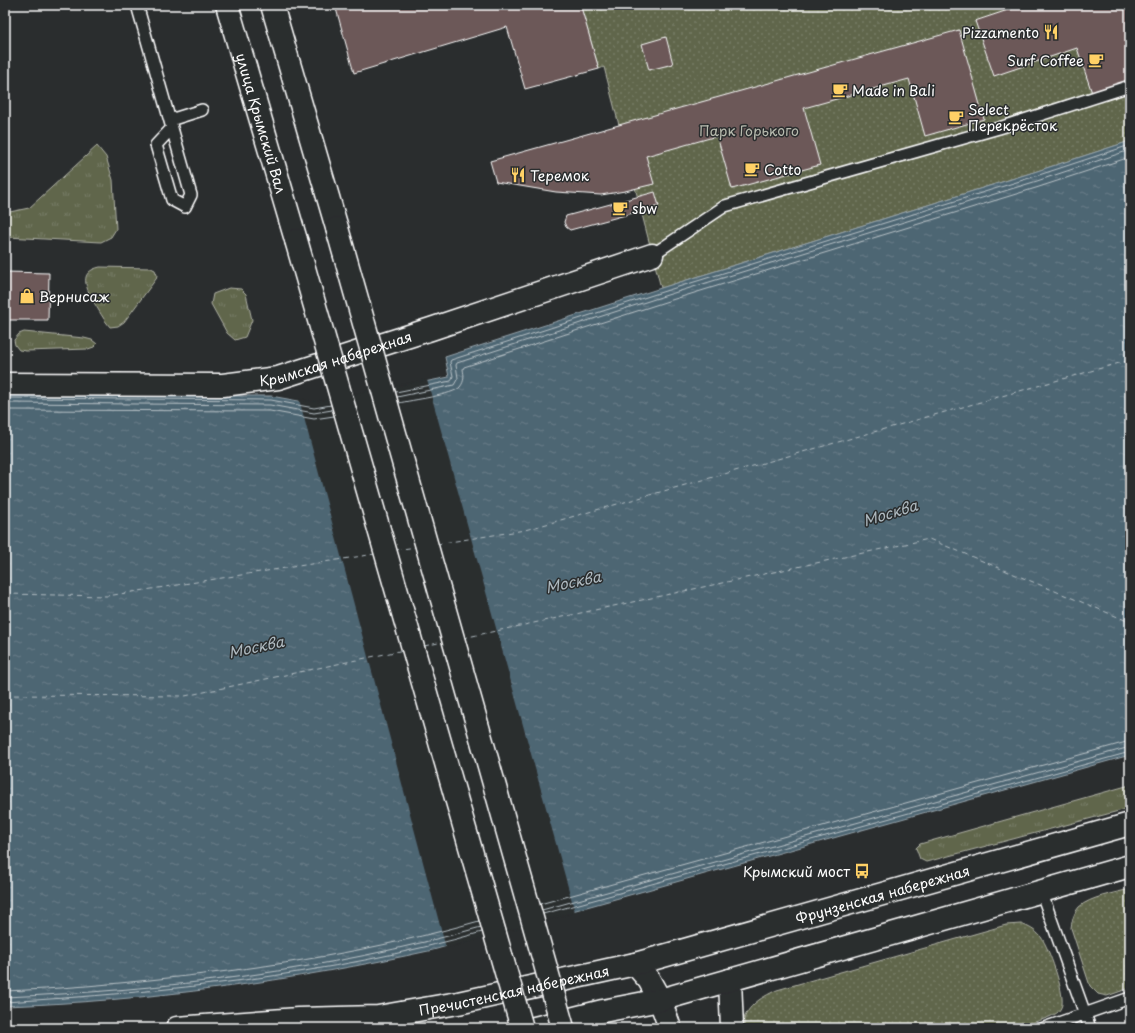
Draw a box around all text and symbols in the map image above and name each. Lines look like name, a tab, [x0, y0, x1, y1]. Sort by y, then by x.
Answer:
place label: Pizzamento	[962, 22, 1039, 43]
restaurant icon: Pizzamento	[1042, 23, 1060, 41]
street label: улица Крымский Вал	[231, 50, 292, 196]
place label: Surf Coffee	[1007, 50, 1084, 71]
cafe icon: Surf Coffee	[1087, 51, 1105, 69]
place label: Made in Bali	[852, 80, 935, 101]
cafe icon: Made in Bali	[831, 81, 849, 99]
place label: Select Перекрёсток	[968, 99, 1058, 136]
cafe icon: Select Перекрёсток	[947, 108, 965, 126]
park label: Парк Горького	[699, 120, 799, 141]
place label: Cotto	[764, 159, 801, 180]
cafe icon: Cotto	[743, 160, 761, 178]
place label: Теремок	[530, 165, 590, 186]
restaurant icon: Теремок	[509, 166, 527, 184]
place label: sbw	[632, 198, 657, 219]
cafe icon: sbw	[611, 199, 629, 217]
place label: Вернисаж	[39, 286, 110, 307]
shop icon: Вернисаж	[18, 287, 36, 305]
street label: Крымская набережная	[258, 325, 414, 391]
water label: Москва	[860, 493, 921, 531]
water label: Москва	[543, 564, 604, 598]
water label: Москва	[226, 629, 287, 663]
street label: Фрунзенская набережная	[793, 859, 972, 929]
place label: Крымский мост	[743, 861, 850, 882]
bus stop icon: Крымский мост	[853, 862, 871, 880]
street label: Пречистенская набережная	[417, 959, 611, 1020]

